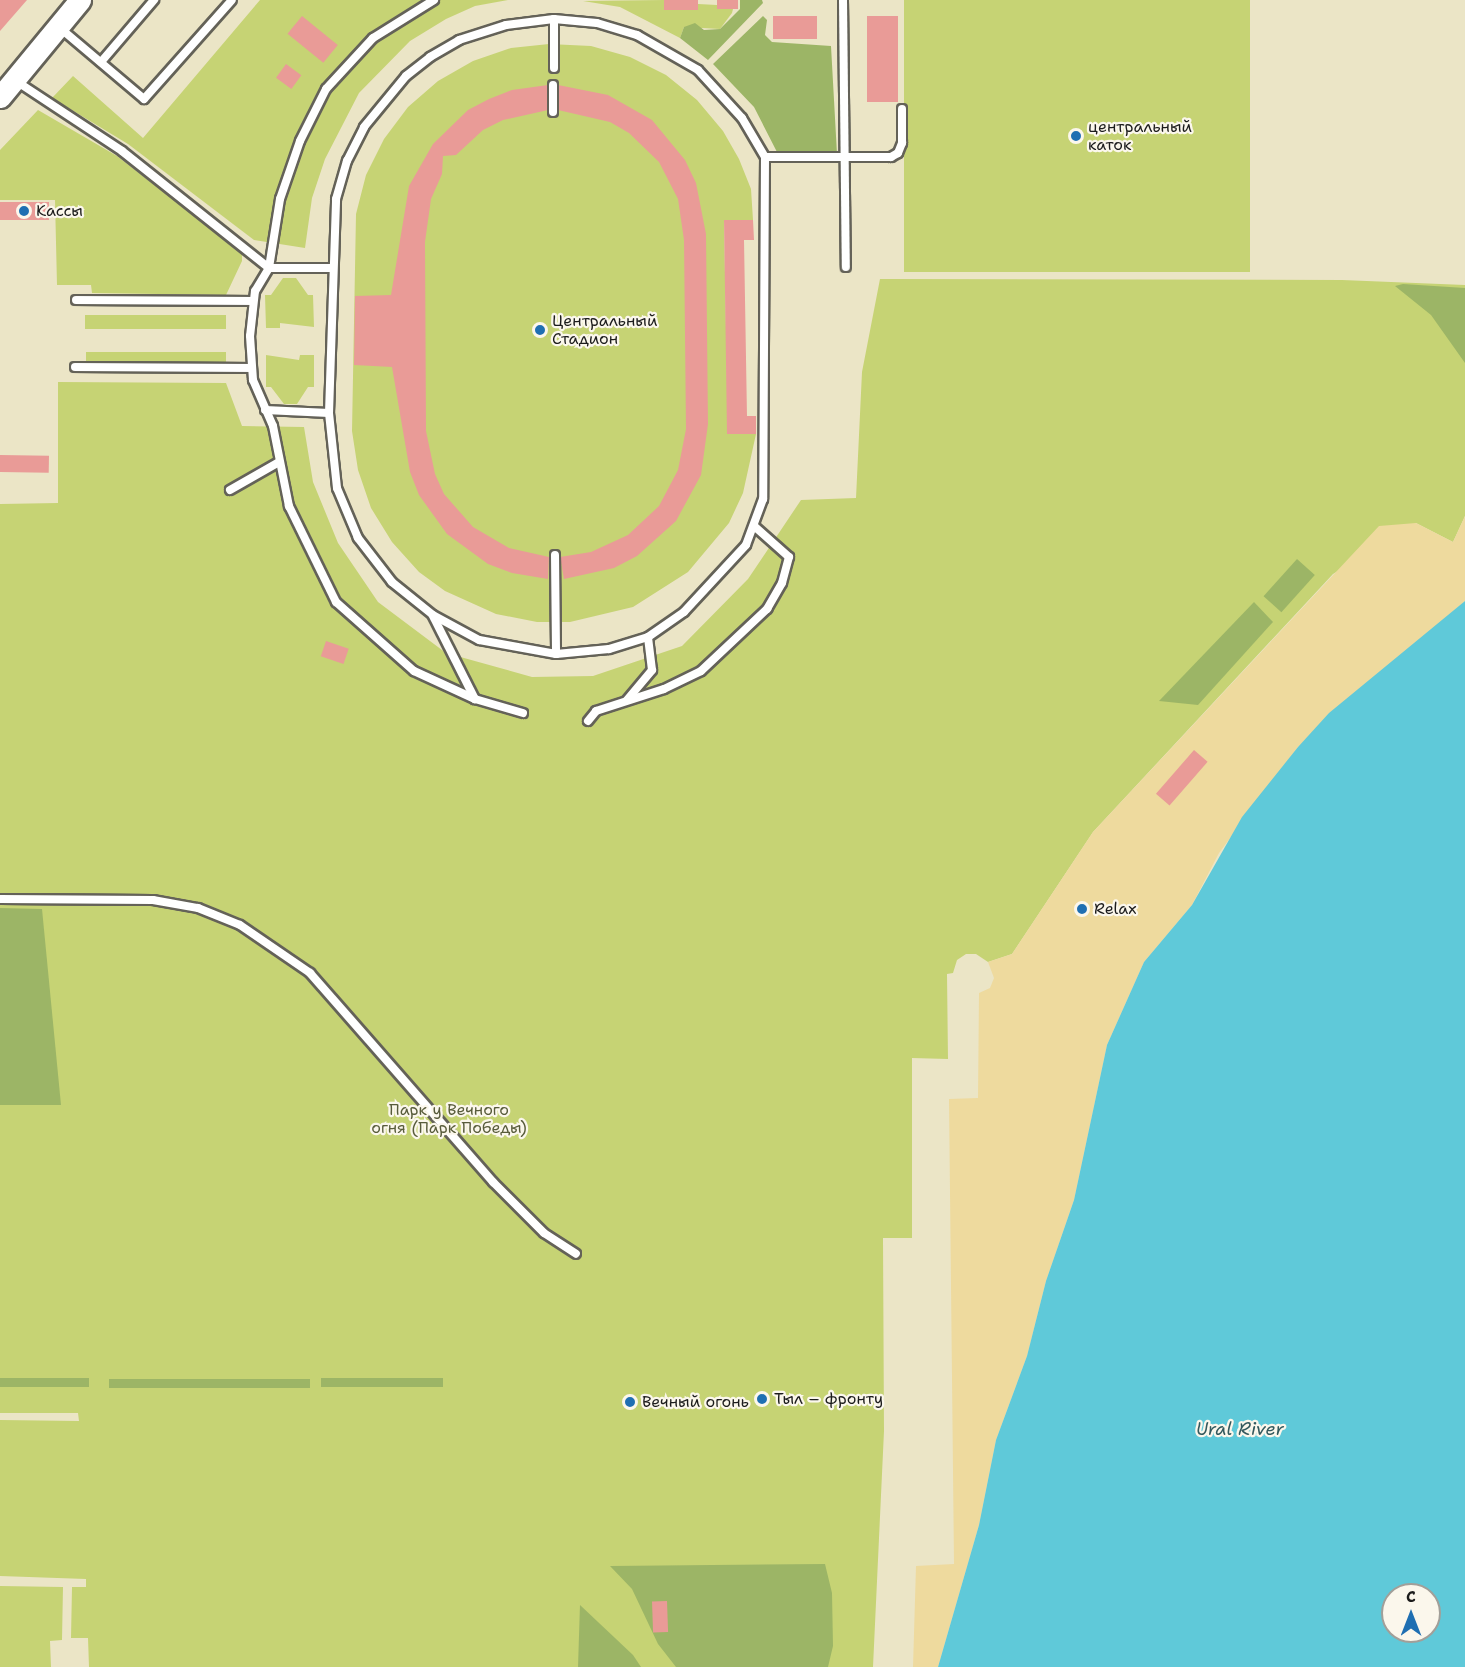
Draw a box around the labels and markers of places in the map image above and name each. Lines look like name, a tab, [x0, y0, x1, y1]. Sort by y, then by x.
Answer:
place label: центральный каток	[1088, 117, 1192, 155]
marker: центральный каток	[1069, 129, 1083, 143]
place label: Кассы	[36, 201, 83, 221]
marker: Кассы	[17, 204, 31, 218]
place label: Центральный Стадион	[552, 311, 657, 349]
marker: Центральный Стадион	[533, 323, 547, 337]
place label: Relax	[1094, 899, 1137, 919]
marker: Relax	[1075, 902, 1089, 916]
place label: Тыл – фронту	[774, 1389, 883, 1409]
place label: Вечный огонь	[642, 1392, 749, 1412]
marker: Тыл – фронту	[755, 1392, 769, 1406]
marker: Вечный огонь	[623, 1395, 637, 1409]

